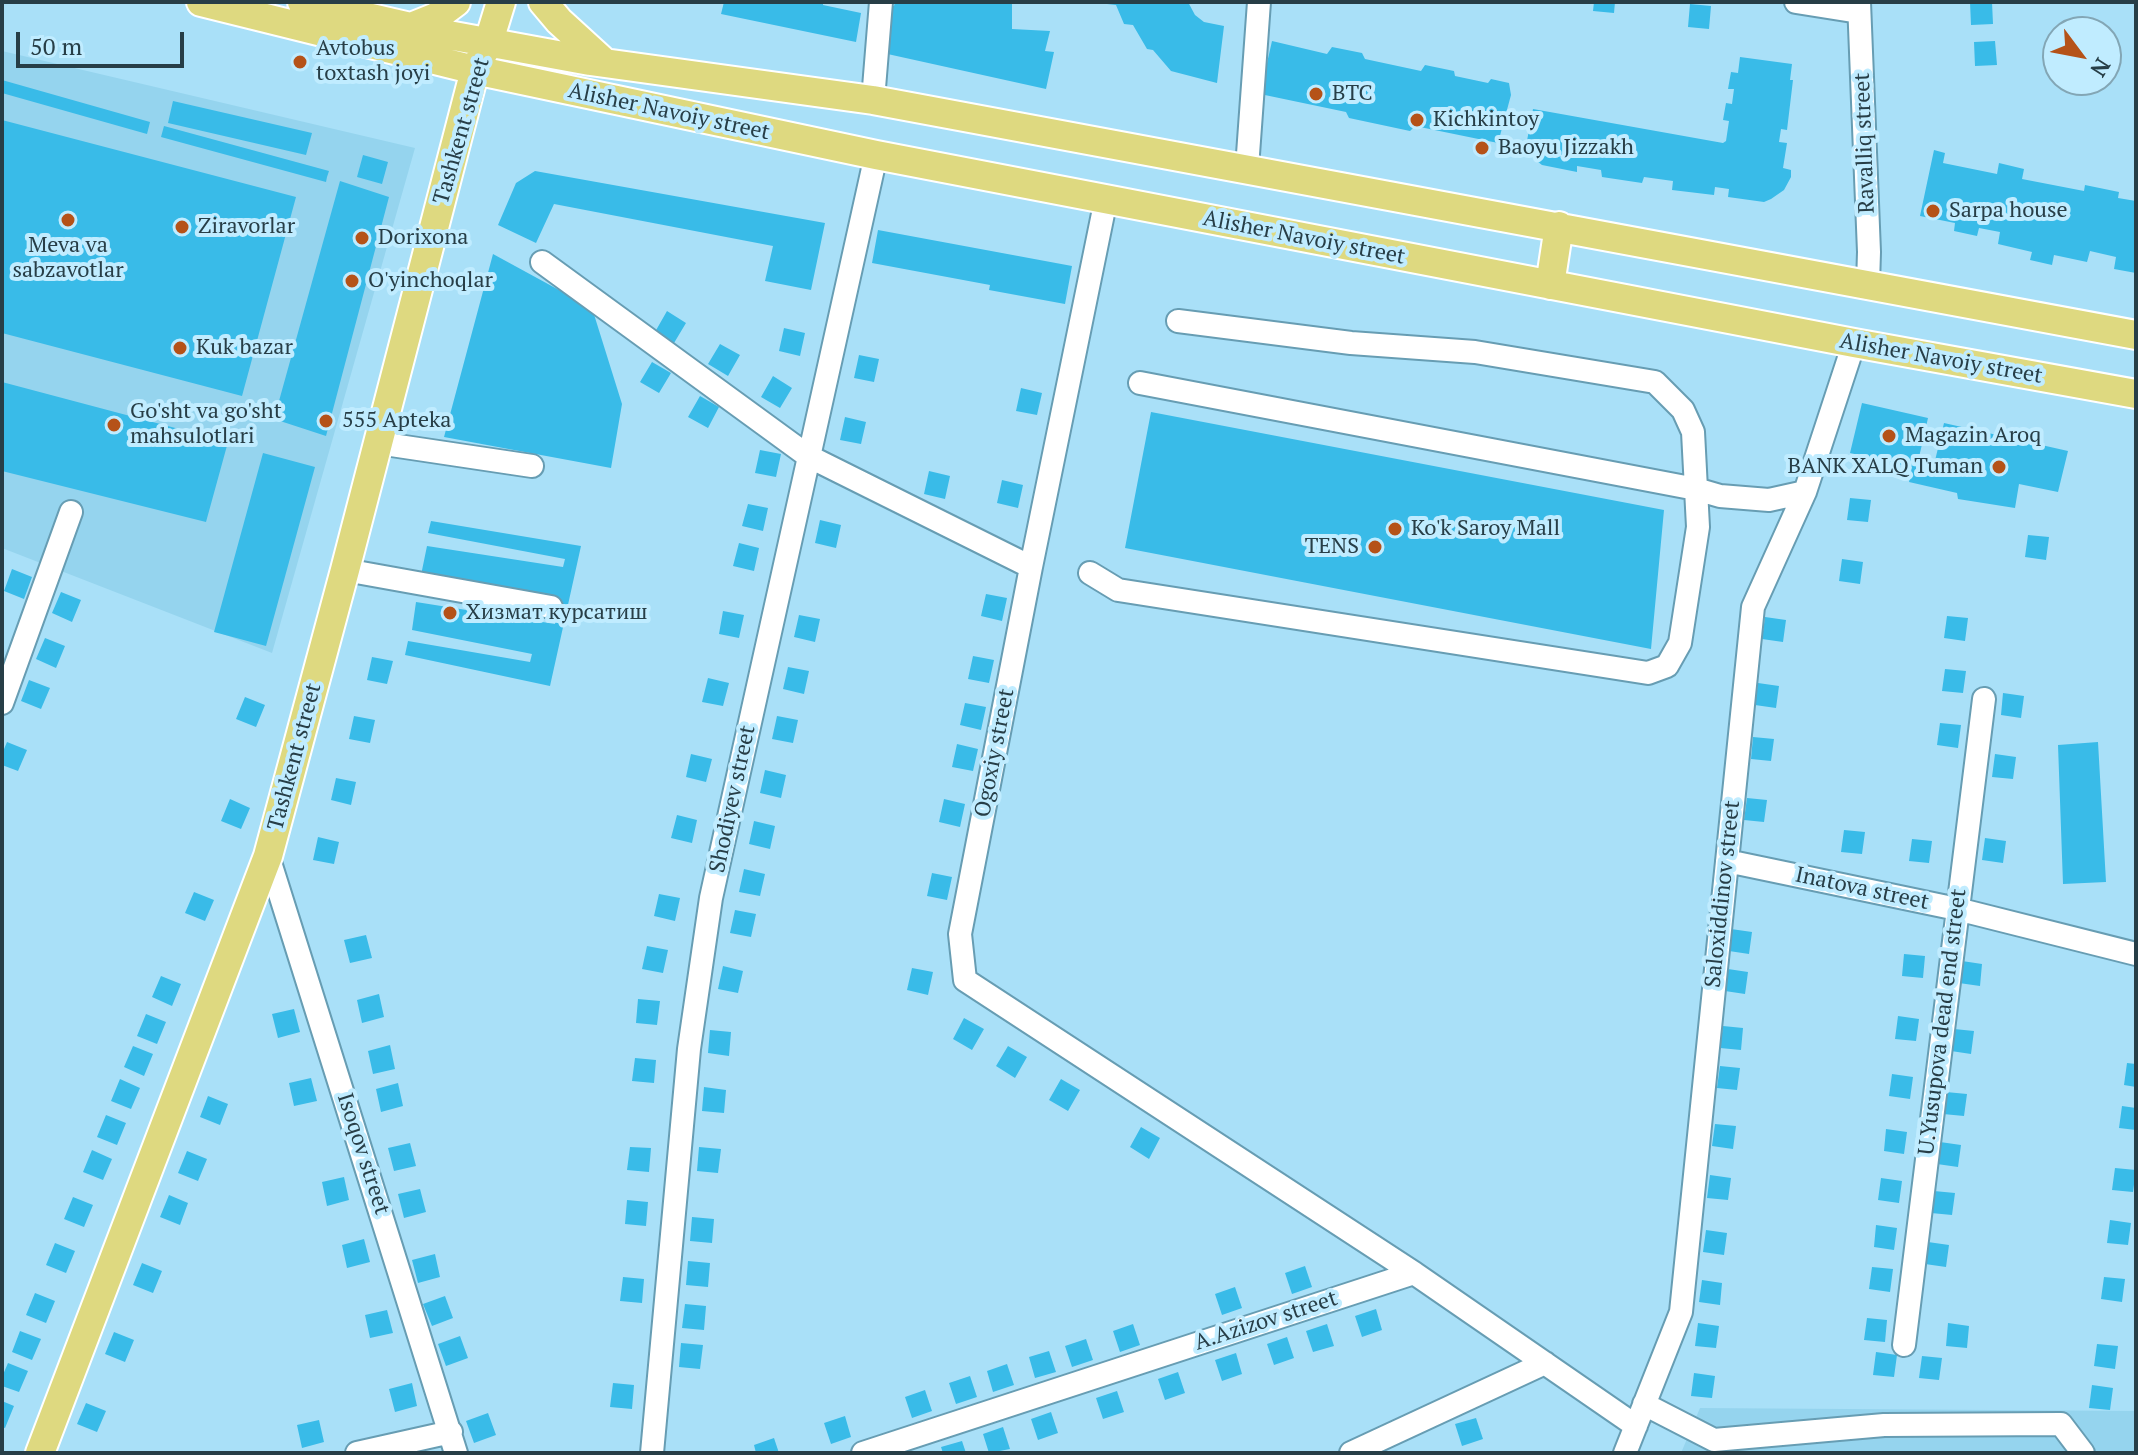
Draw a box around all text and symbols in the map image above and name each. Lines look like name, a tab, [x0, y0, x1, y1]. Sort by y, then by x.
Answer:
scale bar	[20, 16, 188, 66]
north arrow	[2042, 16, 2122, 96]
text: 50 m	[30, 30, 82, 62]
place label: Avtobus toxtash joyi	[316, 36, 430, 88]
marker: Avtobus toxtash joyi	[291, 53, 309, 71]
text: N	[2084, 53, 2118, 83]
street label: Tashkent street	[428, 54, 496, 208]
street label: Ravalliq street	[1849, 72, 1881, 214]
street label: Alisher Navoiy street	[566, 78, 772, 146]
place label: BTC	[1332, 81, 1373, 107]
marker: BTC	[1307, 85, 1325, 103]
place label: Kichkintoy	[1433, 107, 1539, 133]
marker: Kichkintoy	[1408, 111, 1426, 129]
place label: Baoyu Jizzakh	[1498, 135, 1634, 161]
marker: Baoyu Jizzakh	[1473, 139, 1491, 157]
place label: Sarpa house	[1949, 198, 2068, 224]
marker: Sarpa house	[1924, 202, 1942, 220]
street label: Alisher Navoiy street	[1201, 205, 1407, 271]
marker: Meva va sabzavotlar	[59, 211, 77, 229]
place label: Ziravorlar	[198, 214, 295, 240]
marker: Ziravorlar	[173, 218, 191, 236]
place label: Dorixona	[378, 225, 468, 251]
marker: Dorixona	[353, 229, 371, 247]
place label: Meva va sabzavotlar	[12, 233, 124, 284]
place label: O'yinchoqlar	[368, 268, 493, 294]
marker: O'yinchoqlar	[343, 272, 361, 290]
street label: Alisher Navoiy street	[1838, 328, 2044, 390]
place label: Kuk bazar	[196, 335, 293, 361]
marker: Kuk bazar	[171, 339, 189, 357]
place label: Go'sht va go'sht mahsulotlari	[130, 399, 282, 450]
place label: 555 Apteka	[342, 408, 451, 434]
marker: 555 Apteka	[317, 412, 335, 430]
marker: Go'sht va go'sht mahsulotlari	[105, 416, 123, 434]
place label: Magazin Aroq	[1905, 423, 2041, 449]
marker: Magazin Aroq	[1880, 427, 1898, 445]
place label: BANK XALQ Tuman	[1788, 454, 1983, 480]
marker: BANK XALQ Tuman	[1990, 458, 2008, 476]
place label: Ko'k Saroy Mall	[1411, 516, 1560, 542]
marker: Ko'k Saroy Mall	[1386, 520, 1404, 538]
place label: TENS	[1305, 534, 1359, 560]
marker: TENS	[1366, 538, 1384, 556]
place label: Хизмат курсатиш	[466, 600, 648, 626]
marker: Хизмат курсатиш	[441, 604, 459, 622]
street label: Tashkent street	[263, 680, 327, 834]
street label: Ogoxiy street	[970, 686, 1020, 820]
street label: Shodiyev street	[704, 723, 762, 875]
street label: Saloxiddinov street	[1700, 799, 1746, 989]
street label: Inatova street	[1793, 862, 1931, 916]
street label: U.Yusupova dead end street	[1914, 887, 1972, 1157]
street label: Isoqov street	[331, 1090, 395, 1218]
street label: A.Azizov street	[1191, 1285, 1341, 1357]

